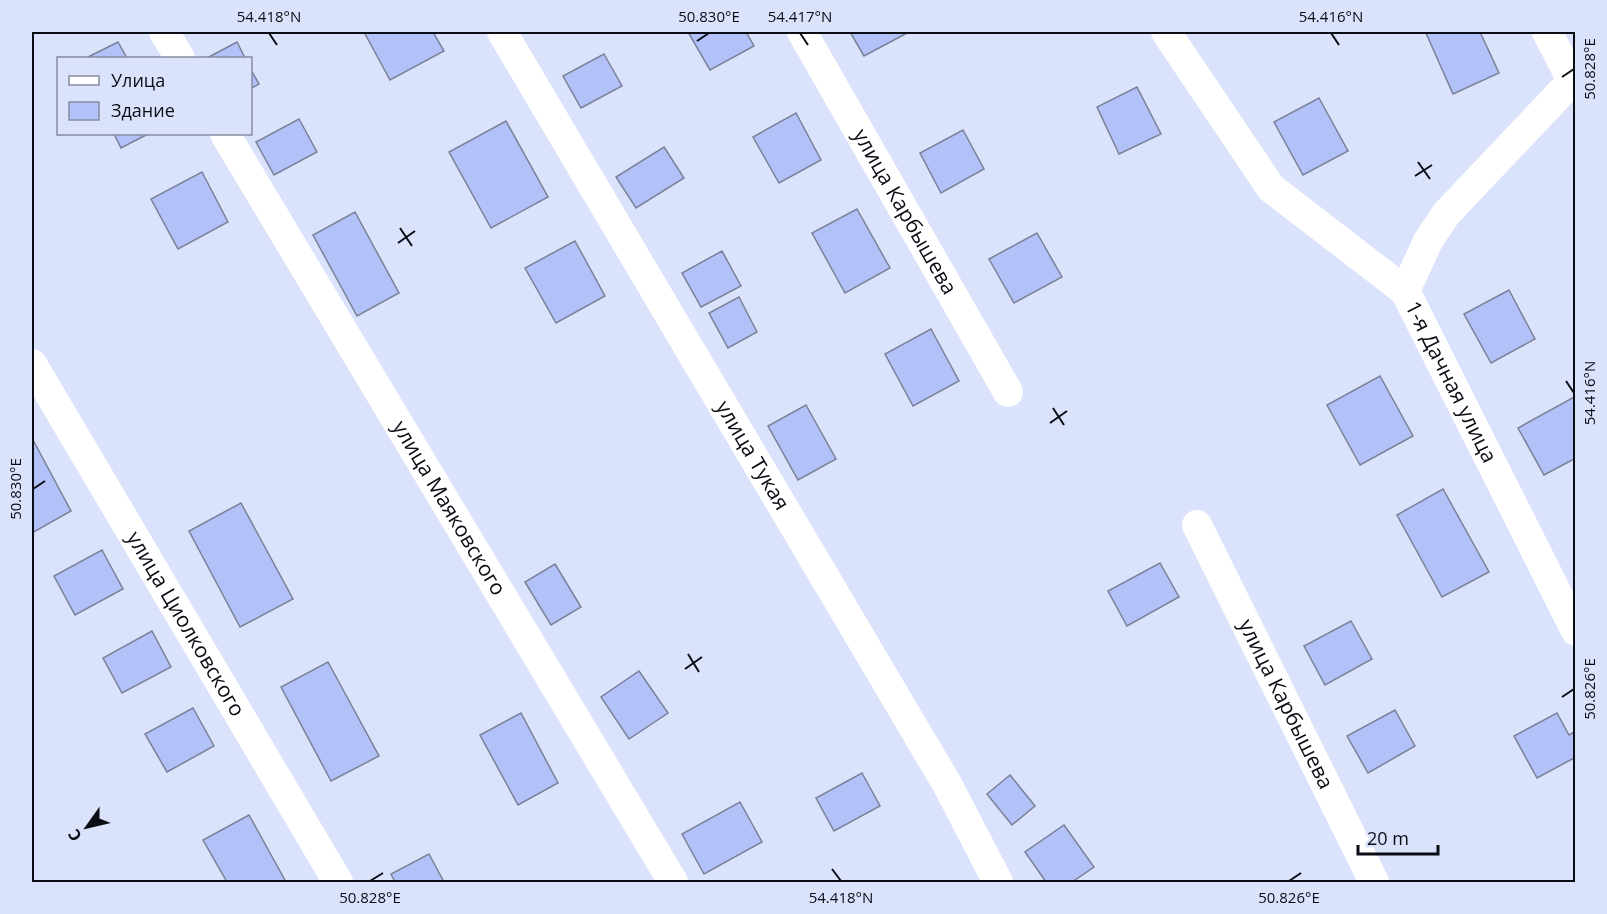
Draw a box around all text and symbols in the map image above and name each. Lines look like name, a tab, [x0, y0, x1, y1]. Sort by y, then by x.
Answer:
text: 54.418°N	[237, 6, 301, 26]
text: 50.830°E	[678, 6, 740, 26]
text: 54.417°N	[768, 6, 832, 26]
text: 54.416°N	[1299, 6, 1363, 26]
text: 50.828°E	[1579, 38, 1599, 100]
legend	[57, 57, 252, 135]
text: Улица	[111, 68, 165, 92]
text: Здание	[111, 98, 175, 122]
street label: улица Карбышева	[847, 123, 964, 299]
street label: 1-я Дачная улица	[1399, 296, 1504, 467]
text: 54.416°N	[1579, 361, 1599, 425]
street label: улица Тукая	[710, 395, 797, 515]
street label: улица Маяковского	[387, 415, 513, 600]
text: 50.830°E	[5, 458, 25, 520]
street label: улица Циолковского	[121, 526, 252, 721]
street label: улица Карбышева	[1233, 614, 1341, 793]
text: 50.826°E	[1579, 658, 1599, 720]
north arrow	[57, 797, 117, 857]
scale bar	[1358, 818, 1438, 856]
text: С	[63, 825, 87, 846]
text: 20 m	[1367, 826, 1409, 850]
text: 50.828°E	[339, 887, 401, 907]
text: 54.418°N	[809, 887, 873, 907]
text: 50.826°E	[1258, 887, 1320, 907]

